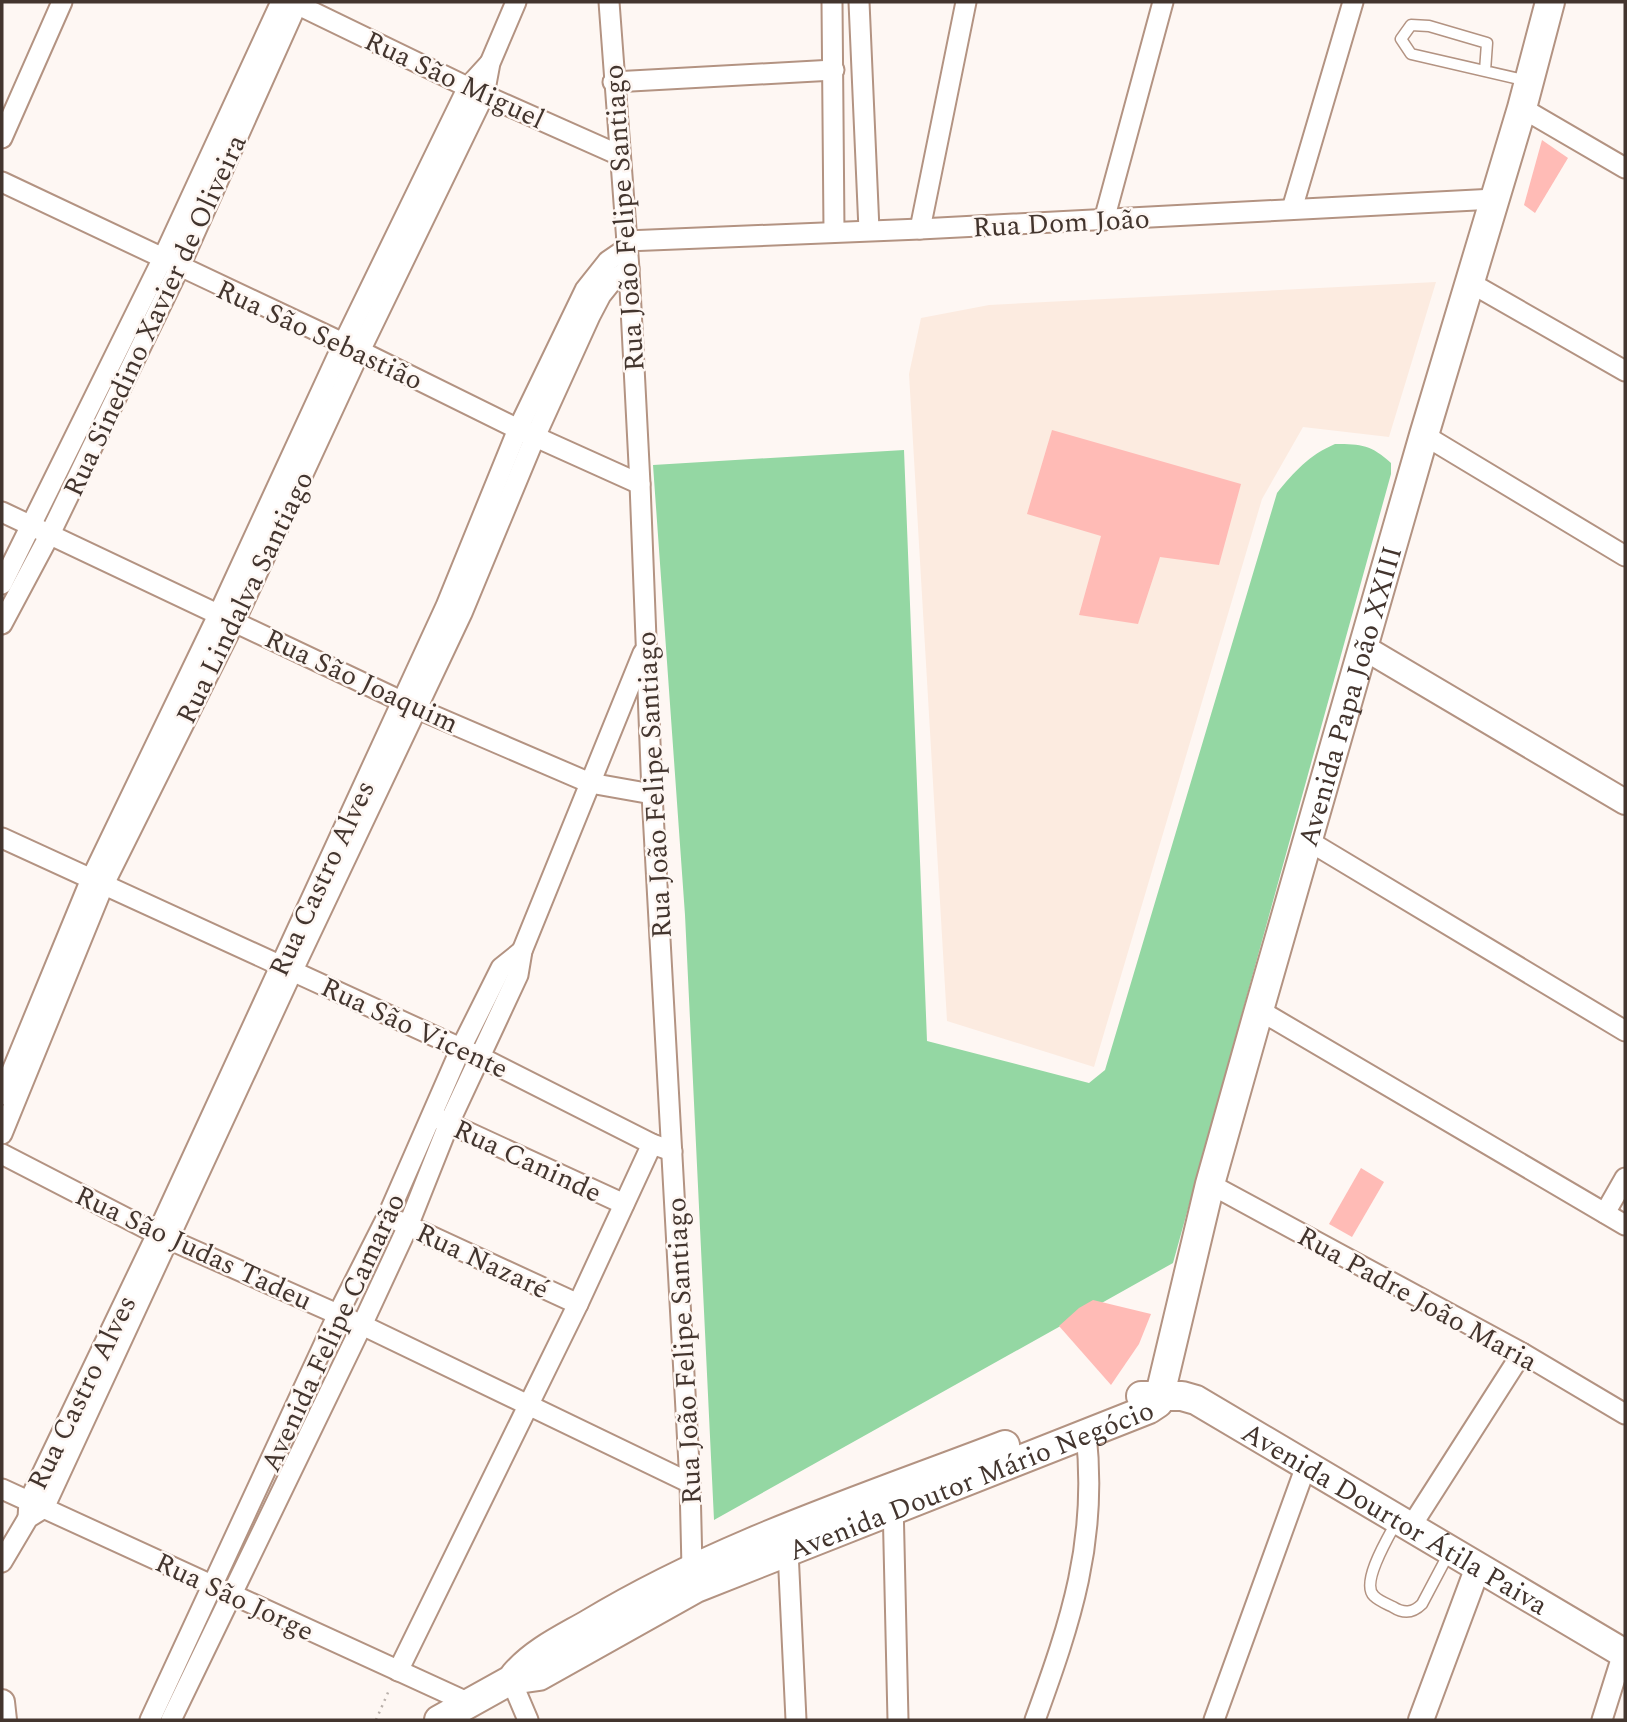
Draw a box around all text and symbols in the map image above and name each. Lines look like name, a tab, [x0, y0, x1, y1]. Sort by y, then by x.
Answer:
street label: Rua São Miguel	[357, 20, 552, 141]
street label: Rua João Felipe Santiago	[592, 63, 657, 373]
street label: Rua Sinedino Xavier de Oliveira	[52, 127, 259, 504]
street label: Rua Dom João	[971, 197, 1151, 250]
street label: Rua São Sebastião	[209, 269, 430, 402]
street label: Rua Lindalva Santiago	[165, 464, 325, 732]
street label: Avenida Papa João XXIII	[1287, 541, 1414, 852]
street label: Rua São Joaquim	[257, 618, 465, 745]
street label: Rua João Felipe Santiago	[625, 630, 684, 940]
street label: Rua Castro Alves	[258, 773, 387, 984]
street label: Rua São Vicente	[314, 966, 515, 1091]
street label: Rua Caninde	[446, 1108, 609, 1215]
street label: Rua São Judas Tadeu	[68, 1175, 319, 1322]
street label: Avenida Felipe Camarão	[250, 1186, 417, 1479]
street label: Rua João Felipe Santiago	[655, 1196, 714, 1506]
street label: Rua Nazaré	[409, 1212, 556, 1311]
street label: Rua Padre João Maria	[1289, 1215, 1545, 1383]
street label: Rua Castro Alves	[17, 1288, 148, 1497]
street label: Avenida Doutor Mário Negócio	[782, 1389, 1161, 1573]
street label: Avenida Dourtor Átila Paiva	[1233, 1412, 1556, 1627]
street label: Rua São Jorge	[148, 1542, 321, 1653]

